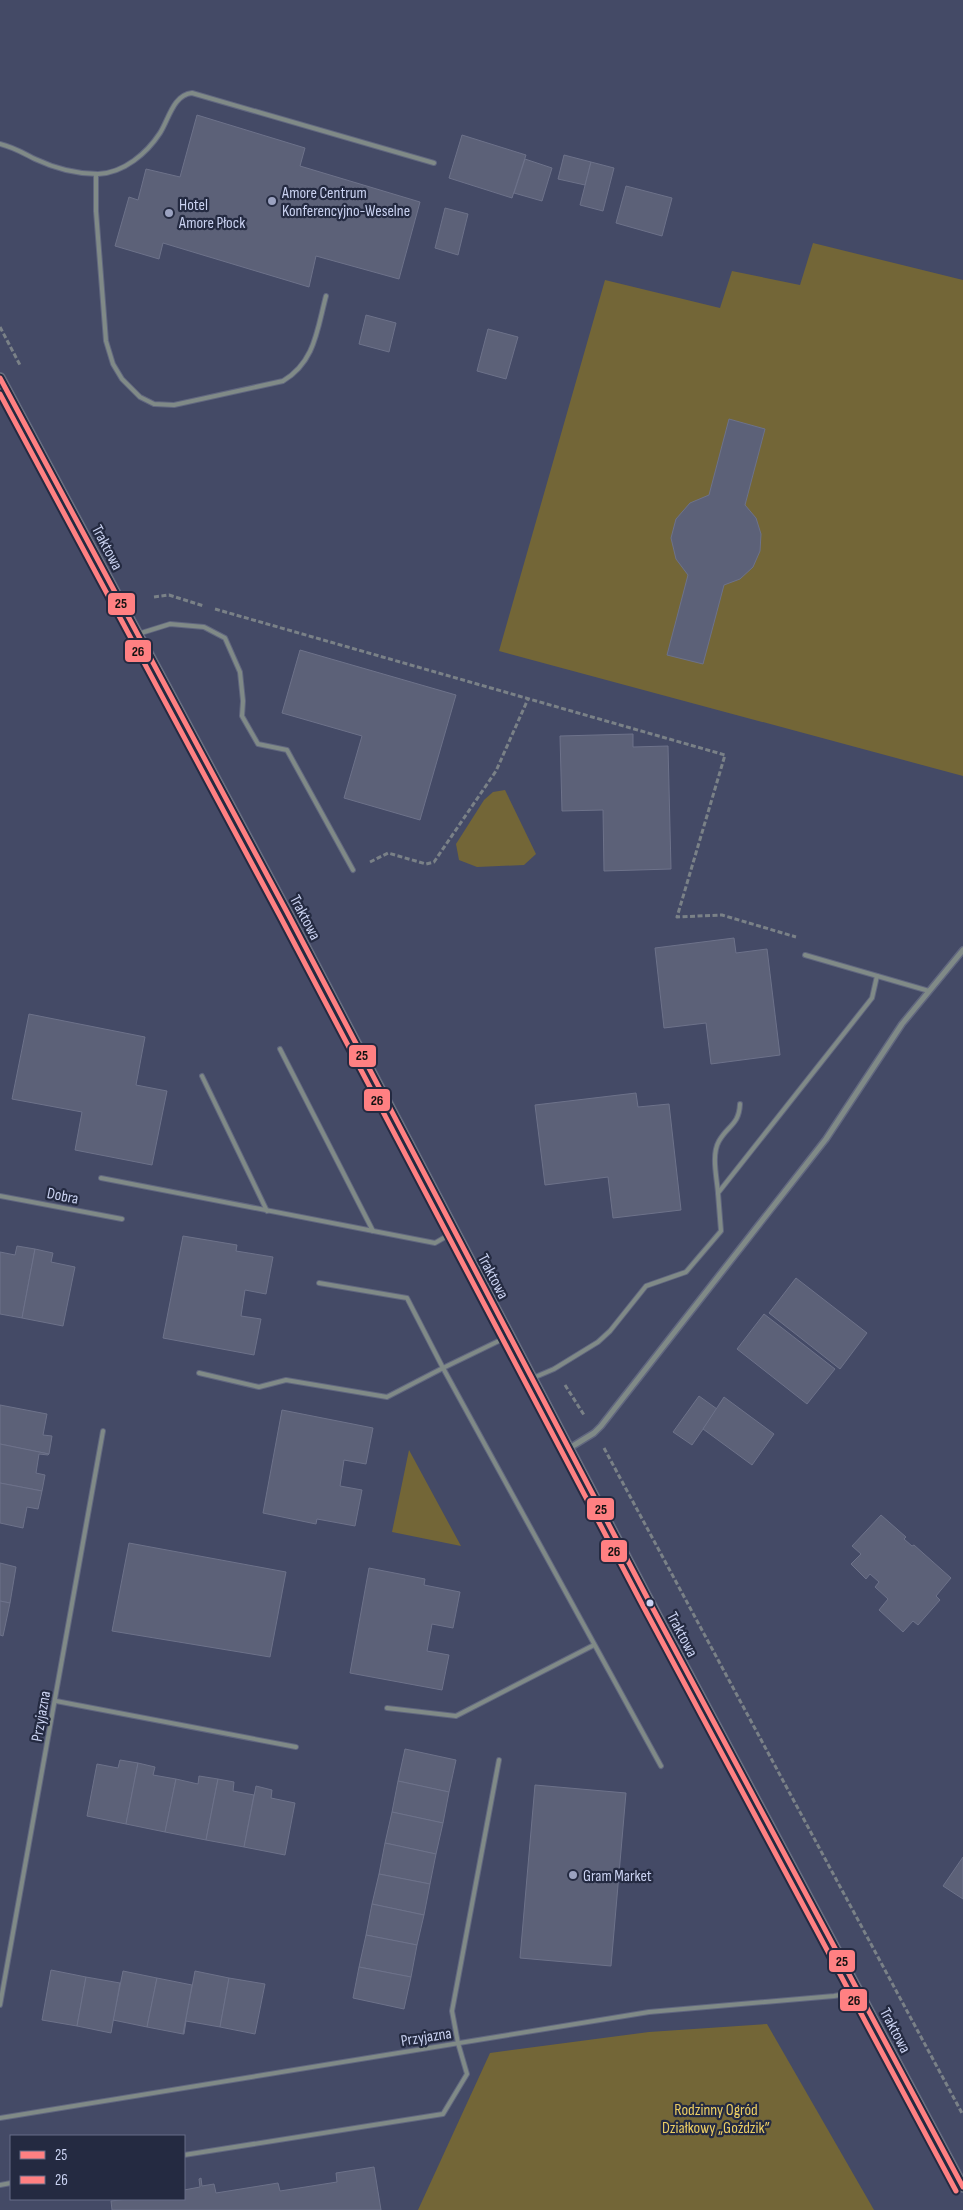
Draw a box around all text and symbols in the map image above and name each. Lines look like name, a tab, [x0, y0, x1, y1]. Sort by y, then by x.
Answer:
place label: Amore Centrum Konferencyjno-Weselne	[281, 184, 410, 221]
marker: Amore Centrum Konferencyjno-Weselne	[266, 195, 278, 207]
place label: Hotel Amore Płock	[178, 196, 245, 233]
marker: Hotel Amore Płock	[163, 207, 175, 219]
street label: Traktowa	[87, 522, 126, 573]
line badge: 25	[107, 592, 136, 616]
text: 25	[115, 595, 127, 612]
line badge: 26	[124, 639, 152, 663]
text: 26	[132, 643, 145, 660]
street label: Traktowa	[285, 892, 324, 943]
line badge: 25	[348, 1044, 377, 1068]
text: 25	[356, 1047, 368, 1064]
line badge: 26	[363, 1088, 391, 1112]
text: 26	[371, 1092, 384, 1109]
street label: Dobra	[45, 1184, 80, 1209]
street label: Traktowa	[473, 1251, 512, 1302]
line badge: 25	[586, 1497, 615, 1521]
text: 25	[595, 1501, 607, 1518]
line badge: 26	[600, 1539, 628, 1563]
text: 26	[608, 1543, 621, 1560]
unlabelled marker	[645, 1598, 655, 1608]
street label: Traktowa	[662, 1609, 701, 1660]
street label: Przyjazna	[28, 1689, 55, 1743]
place label: Gram Market	[583, 1867, 652, 1886]
marker: Gram Market	[567, 1869, 579, 1881]
line badge: 25	[828, 1949, 856, 1973]
text: 25	[836, 1953, 848, 1970]
line badge: 26	[839, 1988, 868, 2012]
text: 26	[848, 1992, 861, 2009]
street label: Traktowa	[875, 2005, 914, 2056]
street label: Przyjazna	[399, 2024, 453, 2051]
park label: Rodzinny Ogród Działkowy „Goździk”	[662, 2101, 770, 2138]
legend	[10, 2135, 185, 2200]
text: 25	[55, 2146, 67, 2165]
text: 26	[55, 2171, 68, 2190]

